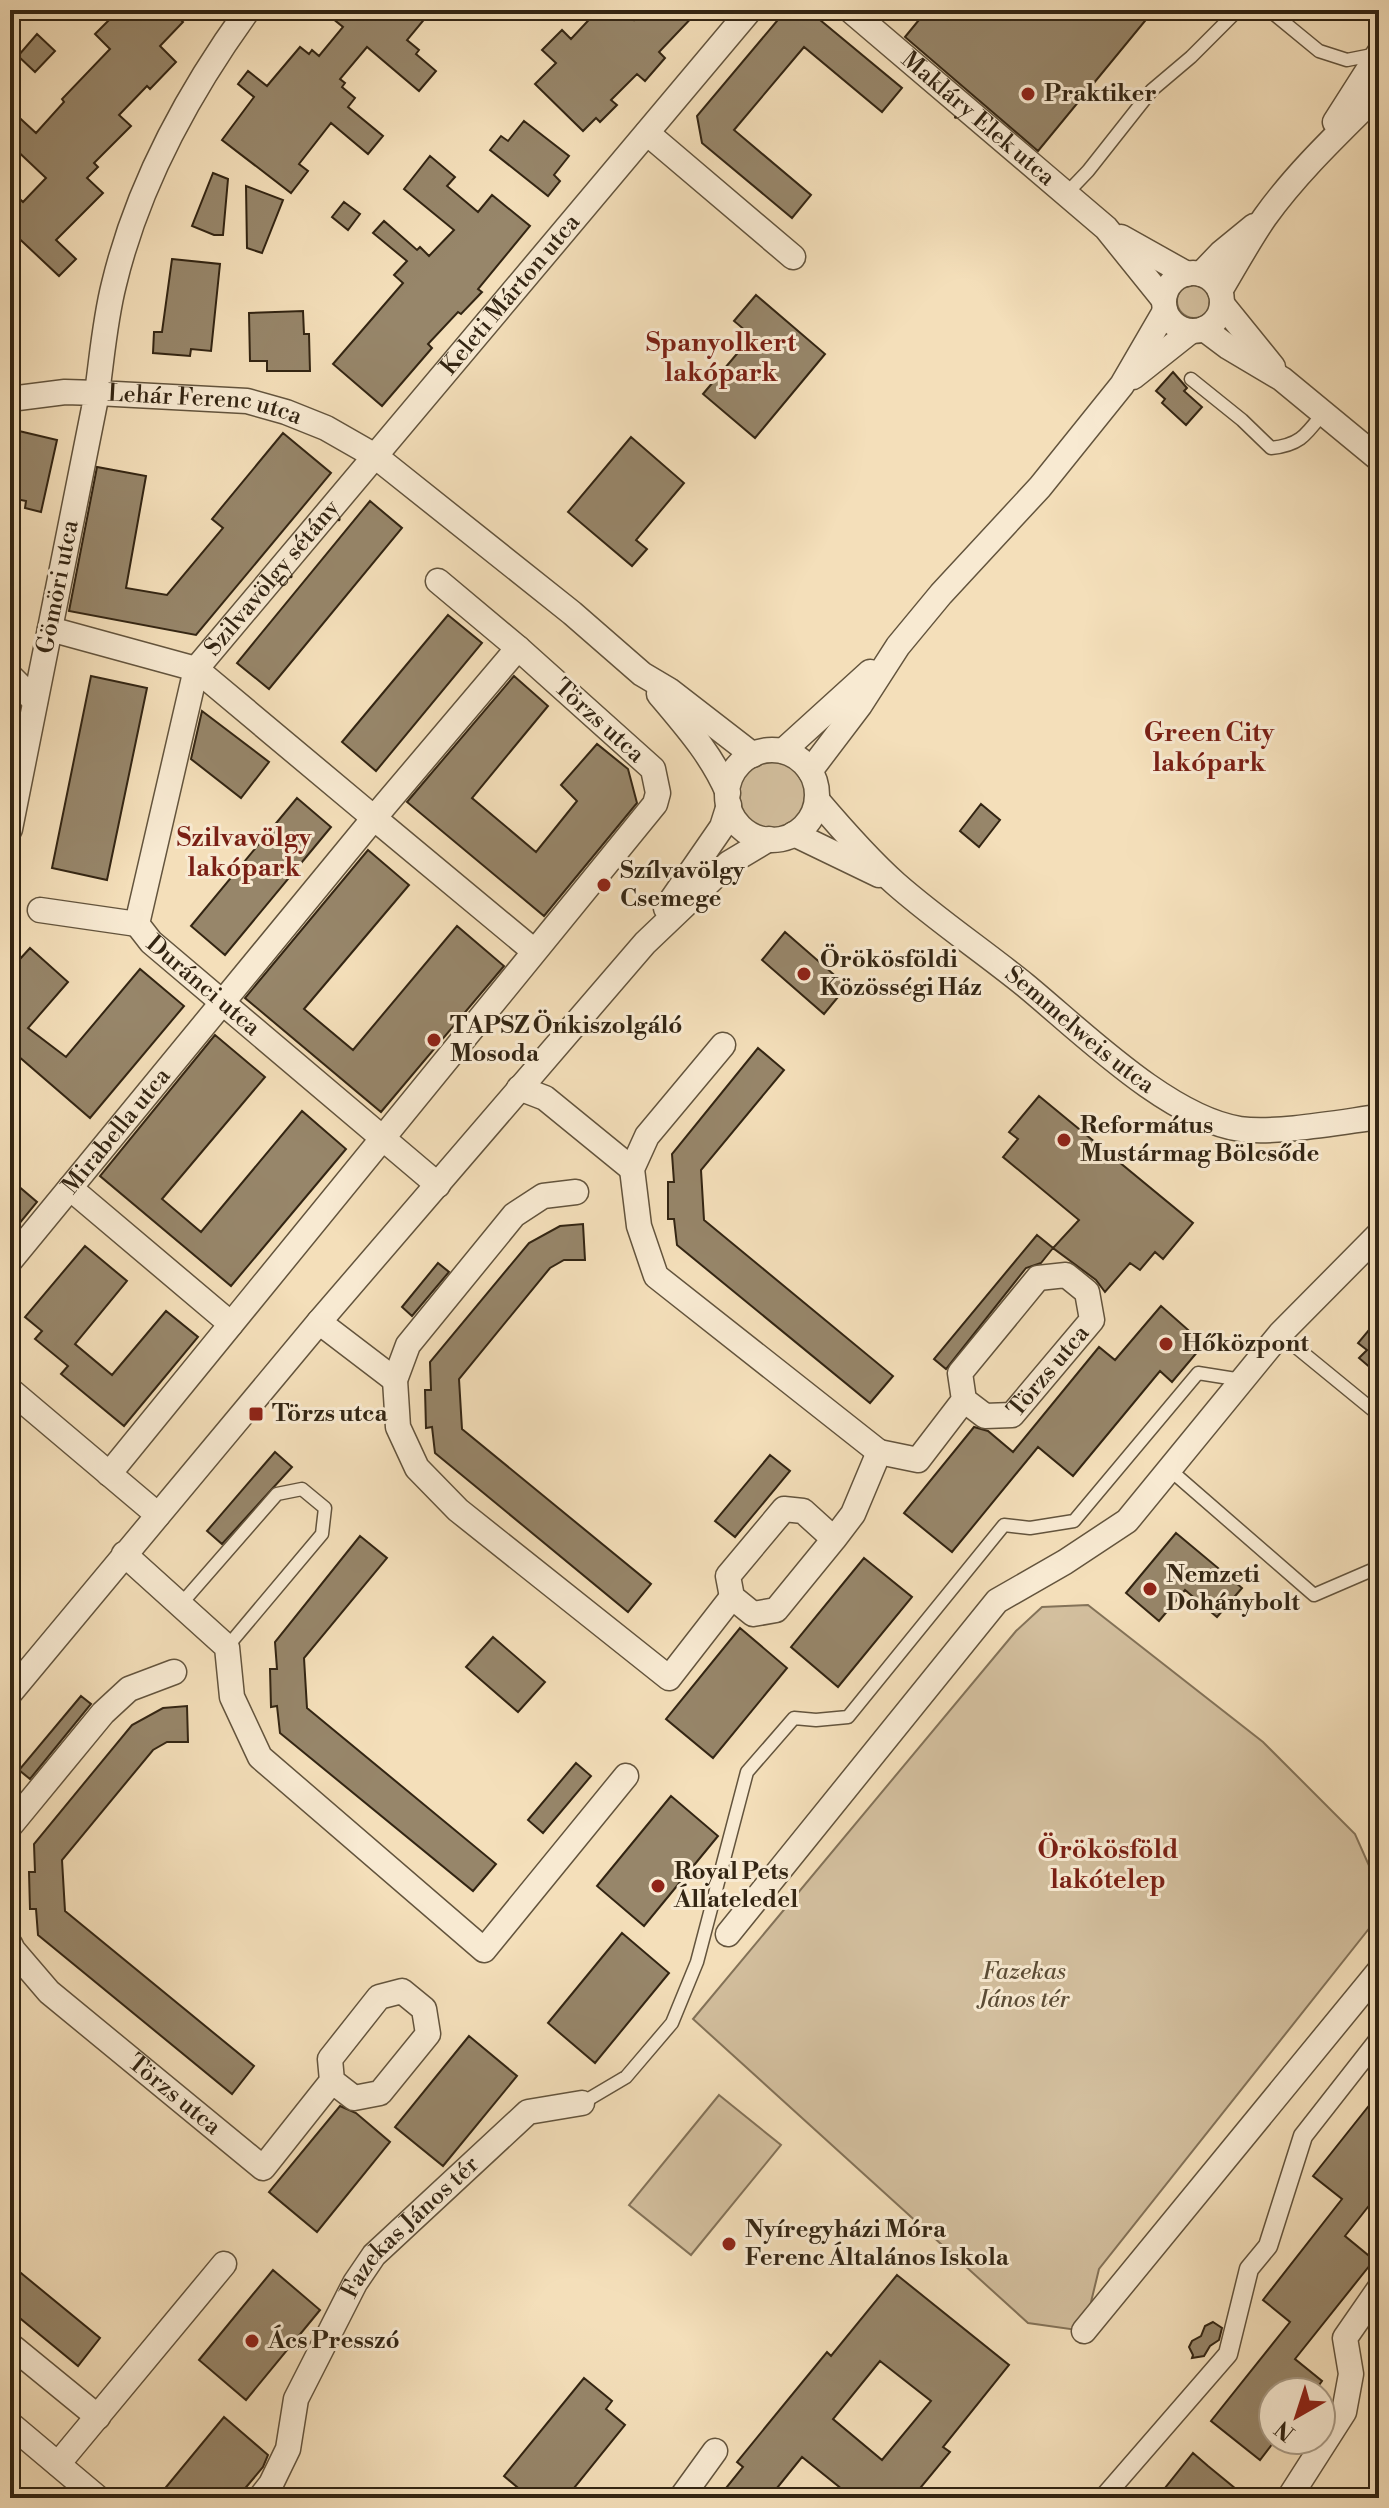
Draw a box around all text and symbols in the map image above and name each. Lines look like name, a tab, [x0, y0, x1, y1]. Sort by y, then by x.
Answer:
street label: Makláry Elek utca	[895, 45, 1062, 193]
place label: Praktiker	[1044, 79, 1157, 109]
marker: Praktiker	[1019, 85, 1037, 103]
street label: Keleti Márton utca	[434, 207, 587, 382]
district label: Spanyolkert lakópark	[646, 327, 797, 389]
street label: Lehár Ferenc utca	[107, 379, 307, 432]
street label: Szilvavölgy sétány	[198, 494, 347, 662]
street label: Gömöri utca	[30, 517, 86, 656]
street label: Törzs utca	[547, 672, 651, 770]
district label: Green City lakópark	[1144, 717, 1275, 779]
district label: Szilvavölgy lakópark	[177, 822, 312, 884]
place label: Szílvavölgy Csemege	[620, 856, 746, 914]
marker: Szílvavölgy Csemege	[595, 876, 613, 894]
street label: Duránci utca	[140, 929, 267, 1043]
place label: Örökösföldi Közösségi Ház	[820, 943, 982, 1003]
street label: Semmelweis utca	[999, 960, 1161, 1101]
marker: Örökösföldi Közösségi Ház	[795, 965, 813, 983]
place label: TAPSZ Önkiszolgáló Mosoda	[450, 1009, 682, 1069]
marker: TAPSZ Önkiszolgáló Mosoda	[425, 1031, 443, 1049]
street label: Mirabella utca	[56, 1061, 178, 1201]
place label: Református Mustármag Bölcsőde	[1080, 1111, 1320, 1169]
marker: Református Mustármag Bölcsőde	[1055, 1131, 1073, 1149]
street label: Törzs utca	[1001, 1318, 1097, 1424]
place label: Hőközpont	[1182, 1329, 1309, 1359]
marker: Hőközpont	[1157, 1335, 1175, 1353]
place label: Törzs utca	[272, 1399, 389, 1429]
marker: Törzs utca	[247, 1405, 265, 1423]
place label: Nemzeti Dohánybolt	[1166, 1560, 1300, 1618]
marker: Nemzeti Dohánybolt	[1141, 1580, 1159, 1598]
district label: Örökösföld lakótelep	[1038, 1832, 1178, 1896]
place label: Royal Pets Állateledel	[673, 1857, 798, 1915]
marker: Royal Pets Állateledel	[649, 1877, 667, 1895]
park label: Fazekas János tér	[975, 1957, 1070, 2015]
street label: Törzs utca	[121, 2048, 227, 2143]
street label: Fazekas János tér	[335, 2150, 486, 2303]
place label: Nyíregyházi Móra Ferenc Általános Iskola	[745, 2215, 1010, 2273]
marker: Nyíregyházi Móra Ferenc Általános Iskola	[720, 2235, 738, 2253]
place label: Ács Presszó	[267, 2324, 400, 2356]
marker: Ács Presszó	[243, 2332, 261, 2350]
north arrow	[1257, 2376, 1337, 2456]
text: N	[1270, 2414, 1301, 2446]

